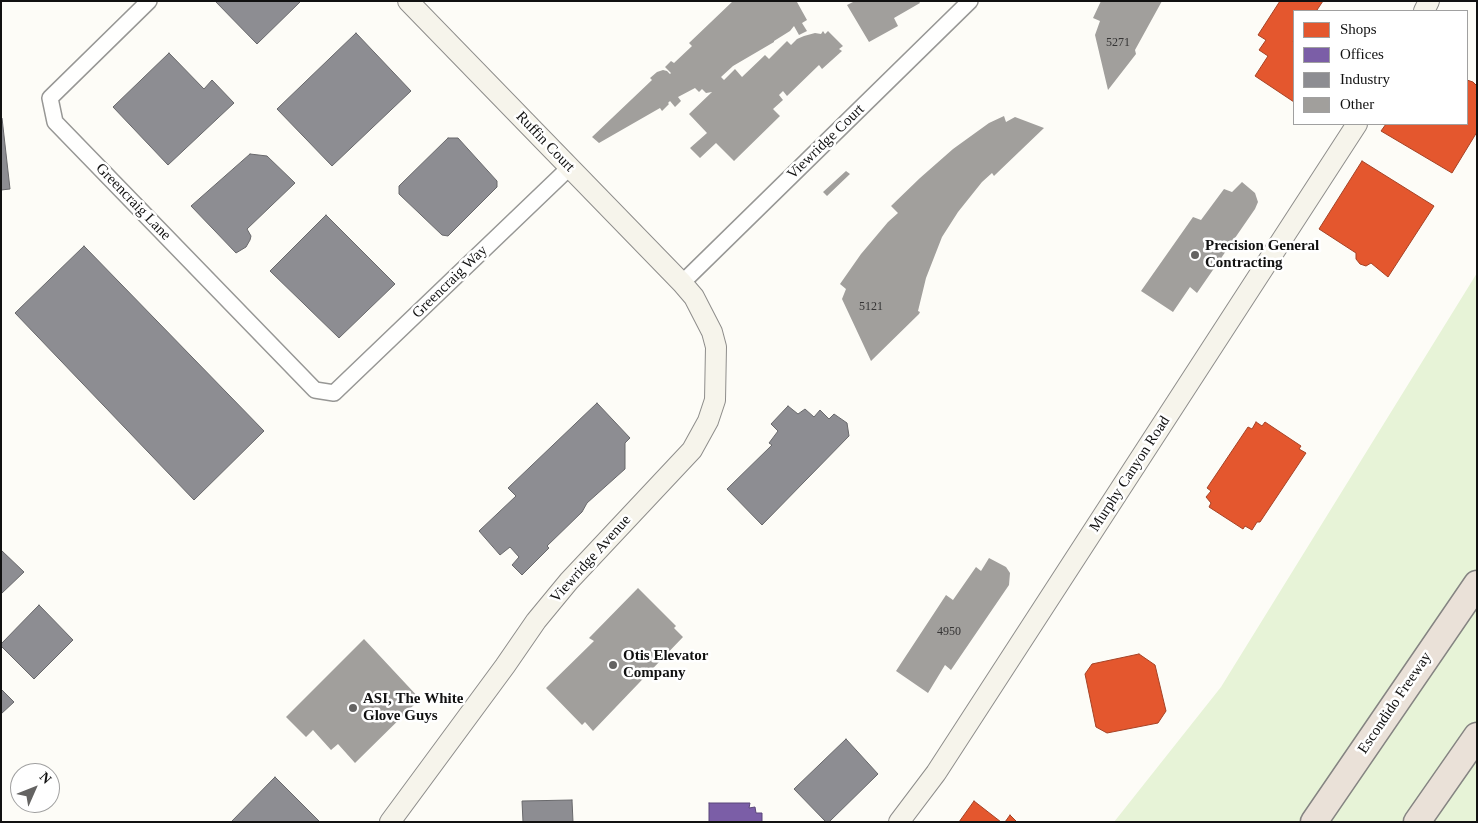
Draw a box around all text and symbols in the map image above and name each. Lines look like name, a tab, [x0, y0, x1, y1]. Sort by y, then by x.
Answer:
legend	[1293, 10, 1468, 125]
text: Shops	[1340, 21, 1377, 37]
house number: 5271	[1106, 36, 1130, 50]
text: Offices	[1340, 46, 1384, 62]
text: Industry	[1340, 71, 1390, 87]
text: Other	[1340, 96, 1374, 112]
street label: Viewridge Court	[784, 101, 868, 183]
street label: Ruffin Court	[512, 108, 578, 176]
street label: Greencraig Lane	[92, 160, 174, 244]
place label: Precision General Contracting	[1205, 237, 1319, 272]
street label: Greencraig Way	[409, 242, 491, 322]
marker: Precision General Contracting	[1189, 249, 1201, 261]
house number: 5121	[859, 300, 883, 314]
street label: Murphy Canyon Road	[1086, 413, 1174, 535]
street label: Viewridge Avenue	[547, 511, 635, 607]
house number: 4950	[937, 625, 961, 639]
place label: Otis Elevator Company	[623, 647, 708, 682]
street label: Escondido Freeway	[1354, 649, 1436, 757]
marker: Otis Elevator Company	[607, 659, 619, 671]
place label: ASI, The White Glove Guys	[363, 690, 463, 725]
marker: ASI, The White Glove Guys	[347, 702, 359, 714]
north arrow	[10, 763, 60, 813]
text: N	[37, 769, 54, 787]

